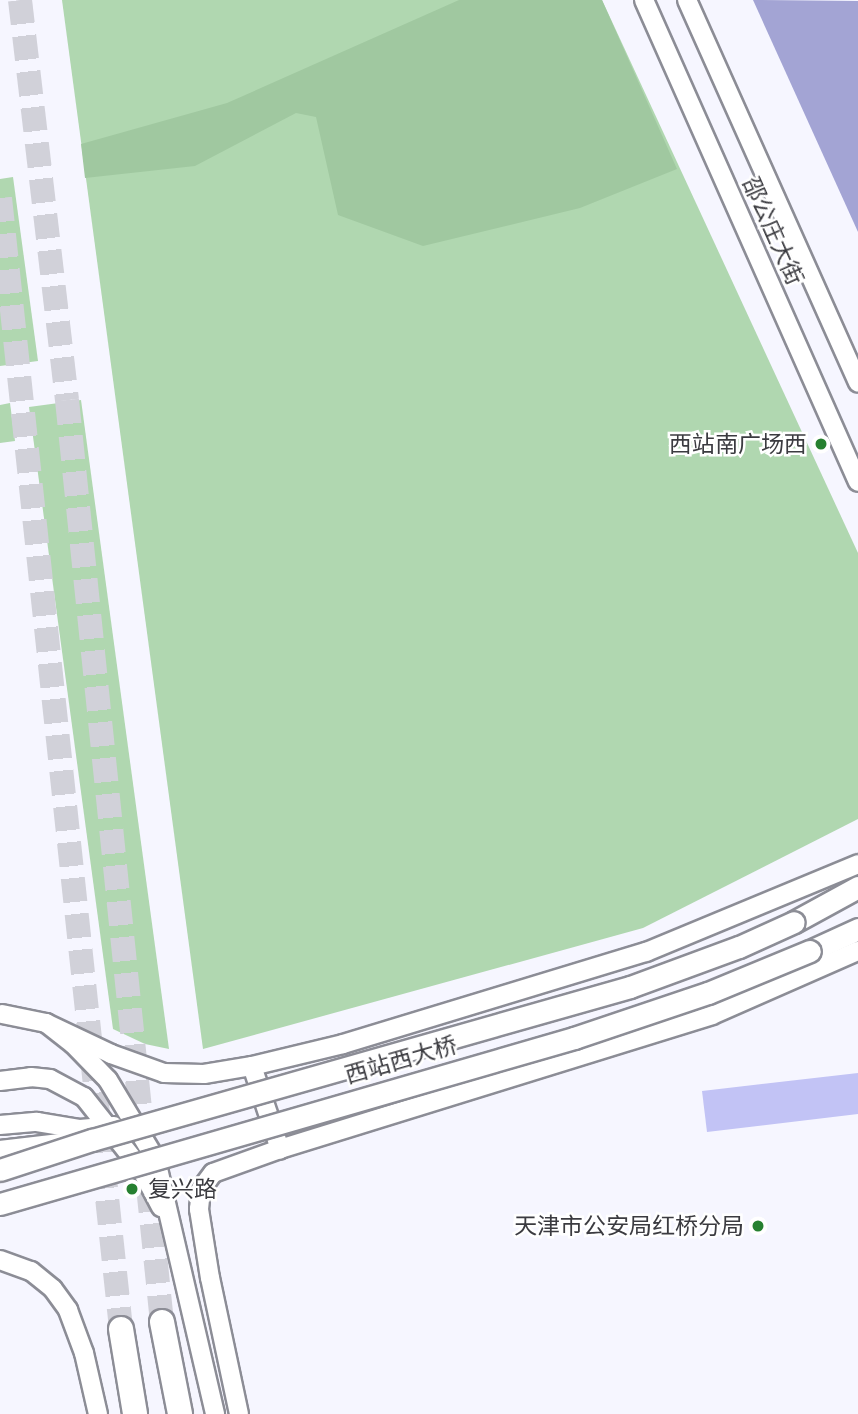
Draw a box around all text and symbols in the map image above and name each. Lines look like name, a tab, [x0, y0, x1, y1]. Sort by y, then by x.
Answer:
street label: 邵公庄大街	[737, 173, 809, 289]
place label: 西站南广场西	[669, 430, 807, 458]
marker: 西站南广场西	[813, 436, 829, 452]
street label: 西站西大桥	[342, 1031, 460, 1089]
place label: 复兴路	[148, 1175, 217, 1203]
marker: 复兴路	[122, 1179, 142, 1199]
place label: 天津市公安局红桥分局	[514, 1212, 744, 1240]
marker: 天津市公安局红桥分局	[750, 1218, 766, 1234]

